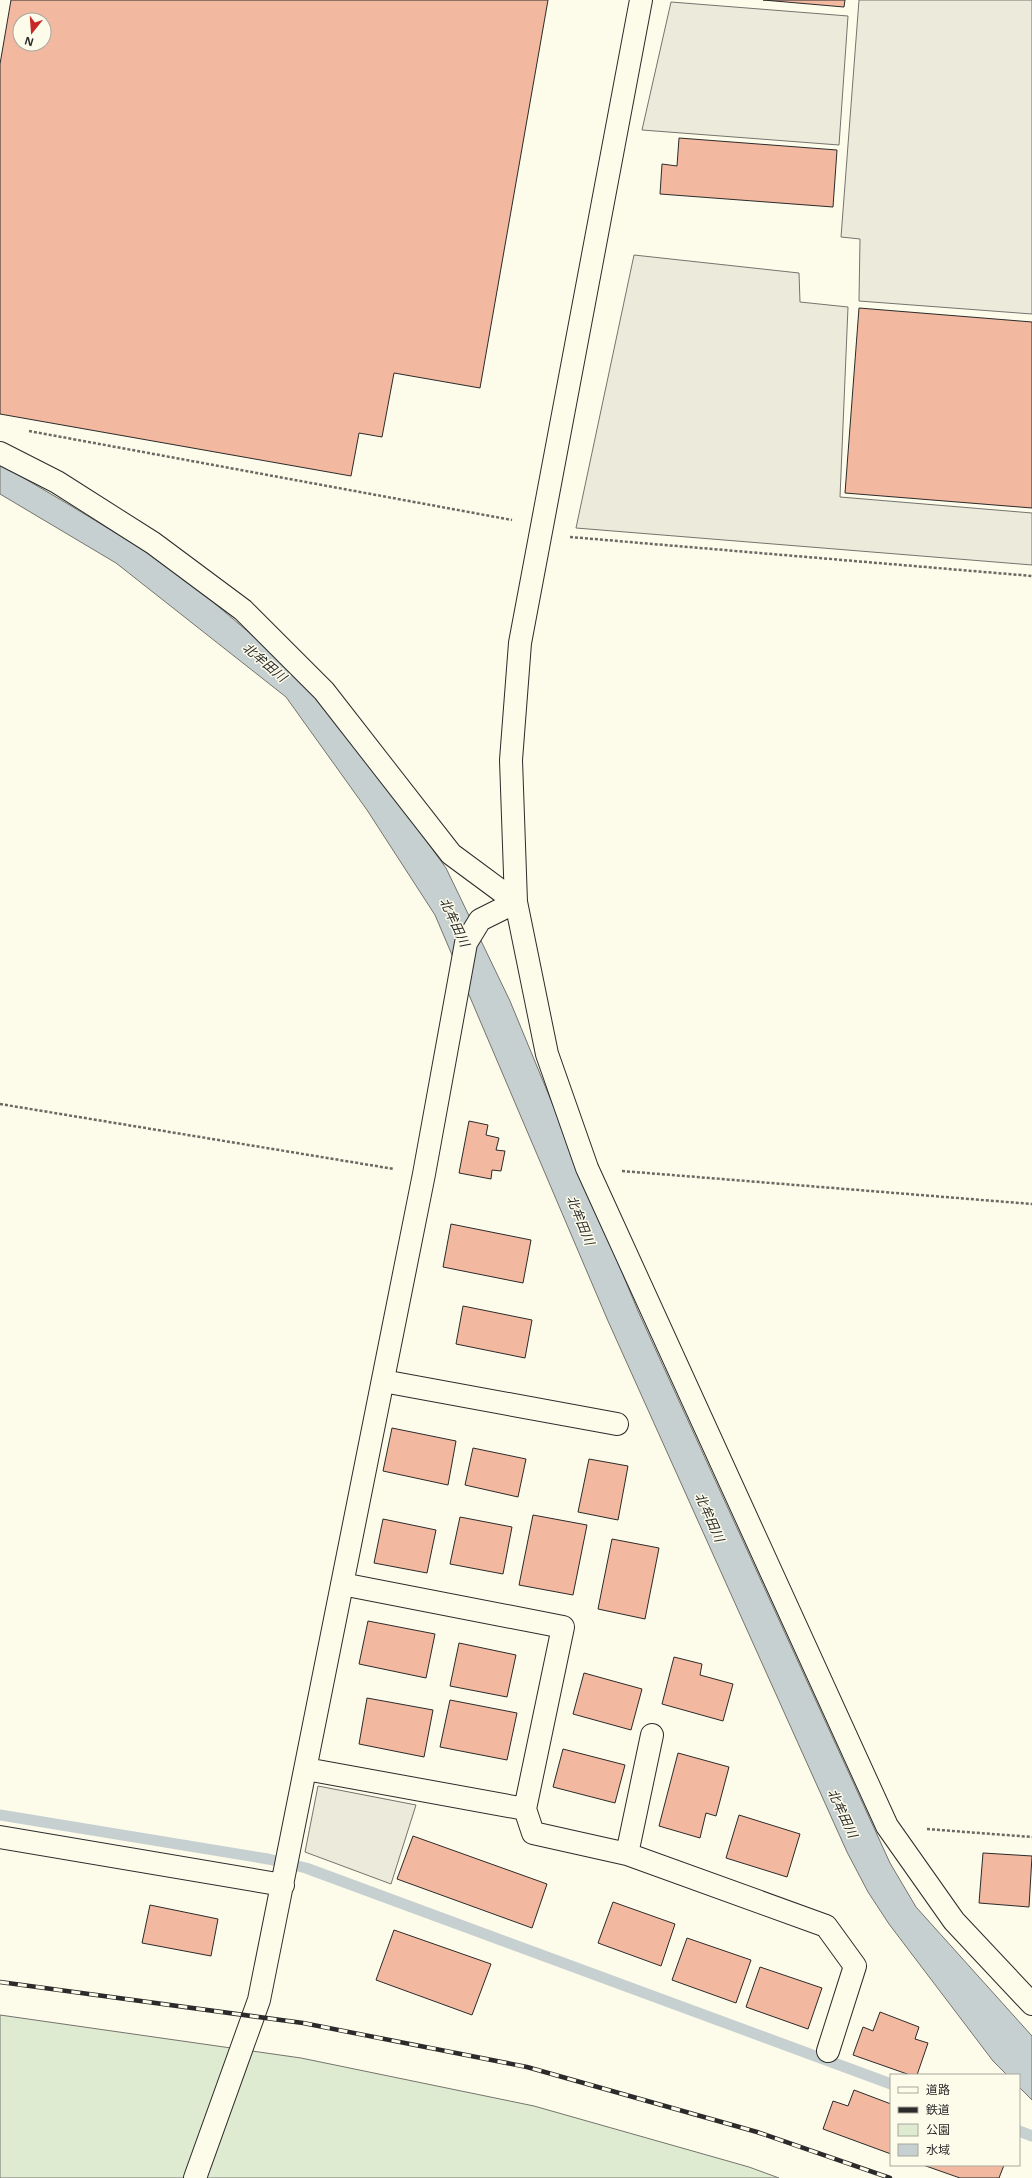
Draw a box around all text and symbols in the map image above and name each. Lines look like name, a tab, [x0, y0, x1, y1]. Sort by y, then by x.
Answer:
north arrow	[12, 12, 52, 52]
text: N	[22, 34, 35, 51]
water label: 北牟田川	[239, 638, 292, 687]
water label: 北牟田川	[436, 895, 475, 951]
water label: 北牟田川	[563, 1193, 600, 1249]
water label: 北牟田川	[691, 1490, 730, 1546]
water label: 北牟田川	[824, 1786, 863, 1842]
legend	[890, 2074, 1020, 2166]
text: 道路	[926, 2081, 950, 2098]
text: 鉄道	[926, 2101, 950, 2118]
text: 公園	[926, 2121, 950, 2138]
text: 水域	[926, 2141, 950, 2158]

